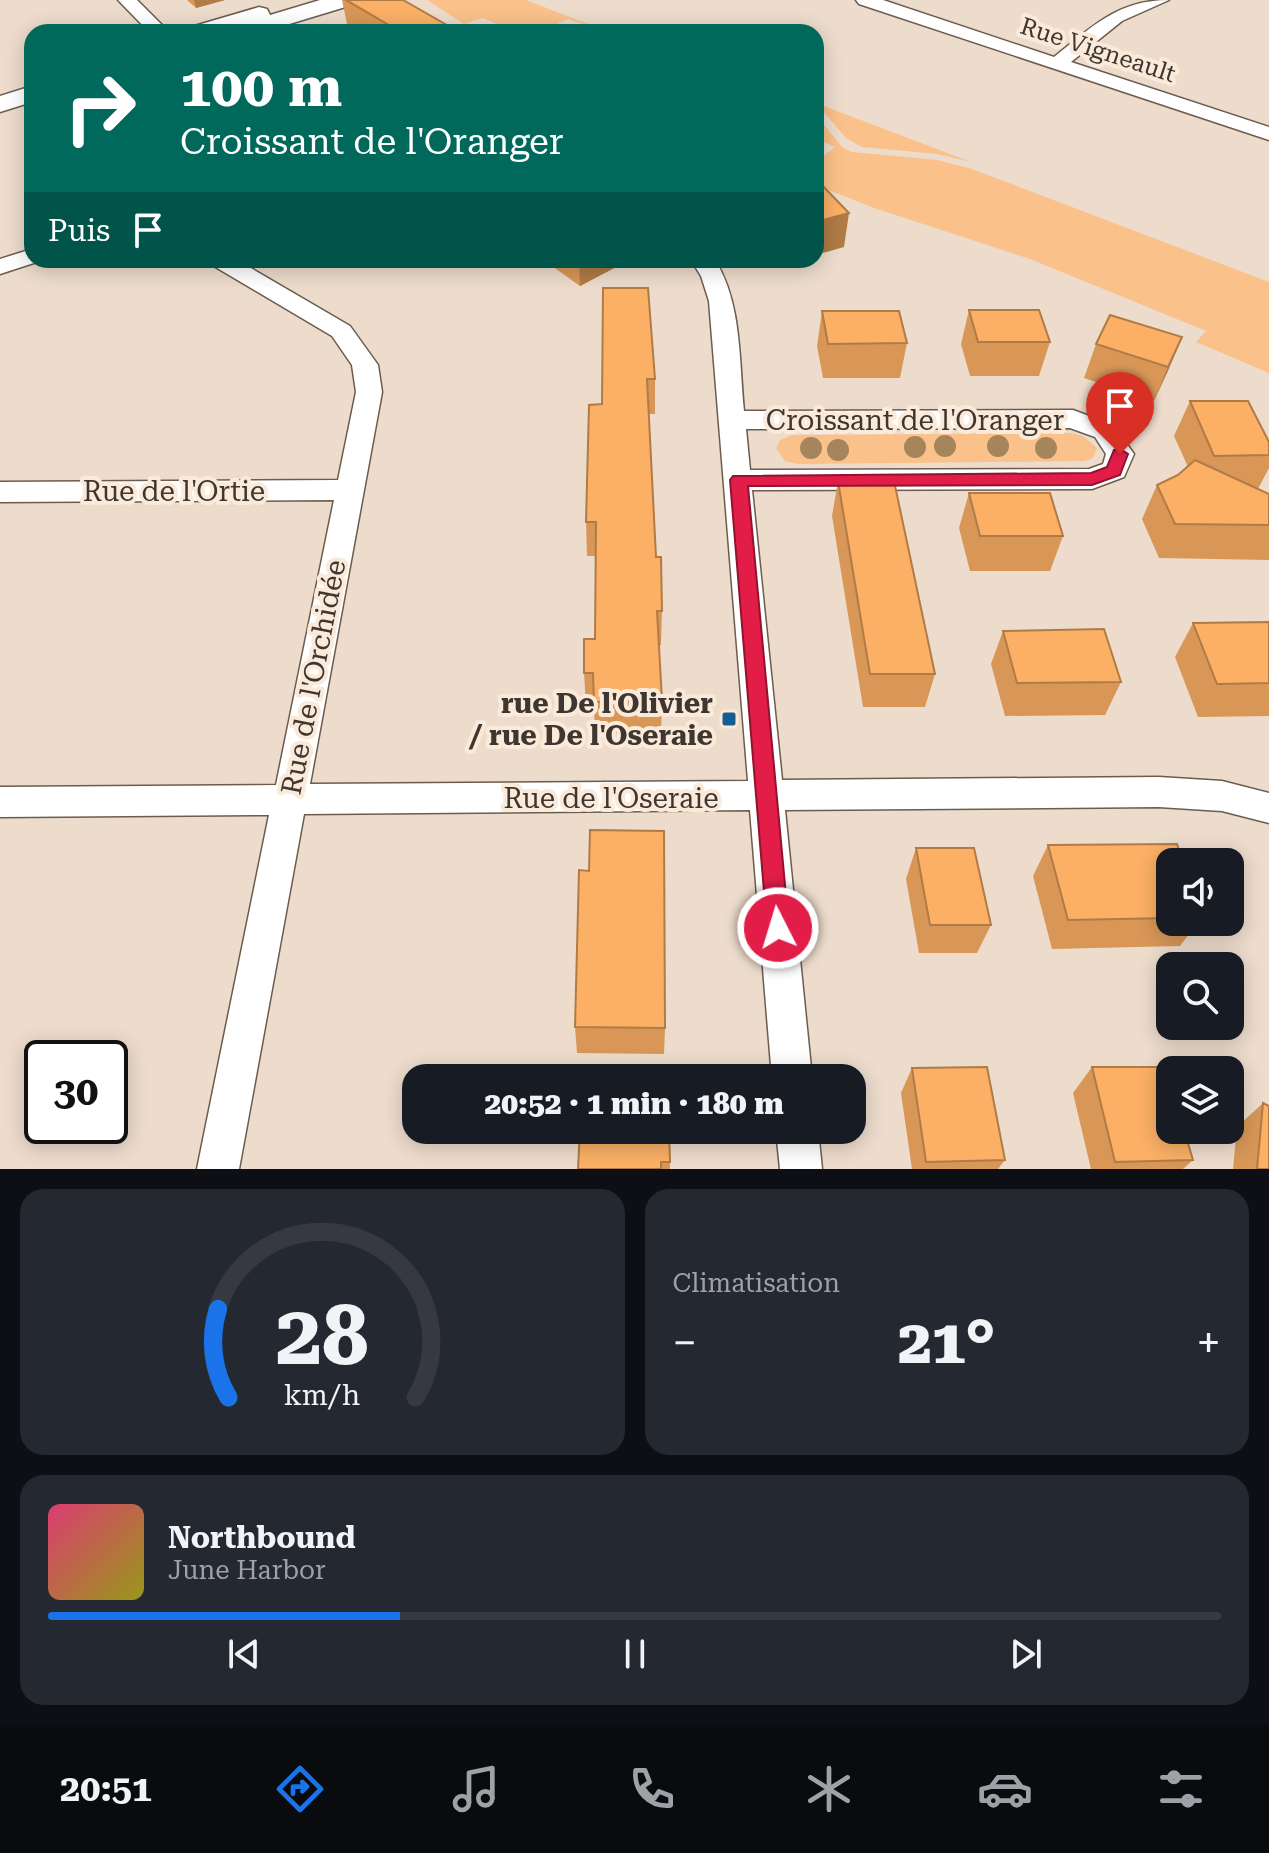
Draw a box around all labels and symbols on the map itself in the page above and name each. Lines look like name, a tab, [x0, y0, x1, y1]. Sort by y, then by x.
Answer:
street label: Rue Vigneault	[1017, 12, 1179, 88]
pin	[1086, 372, 1154, 454]
street label: Croissant de l'Oranger	[766, 404, 1064, 437]
street label: Rue de l'Ortie	[83, 475, 265, 508]
street label: Rue de l'Orchidée	[275, 557, 352, 797]
place label: rue De l'Olivier / rue De l'Oseraie	[468, 687, 713, 752]
marker: rue De l'Olivier / rue De l'Oseraie	[720, 710, 738, 728]
street label: Rue de l'Oseraie	[503, 782, 719, 815]
position arrow	[736, 886, 820, 970]
speed limit sign: 30	[24, 1040, 128, 1144]

